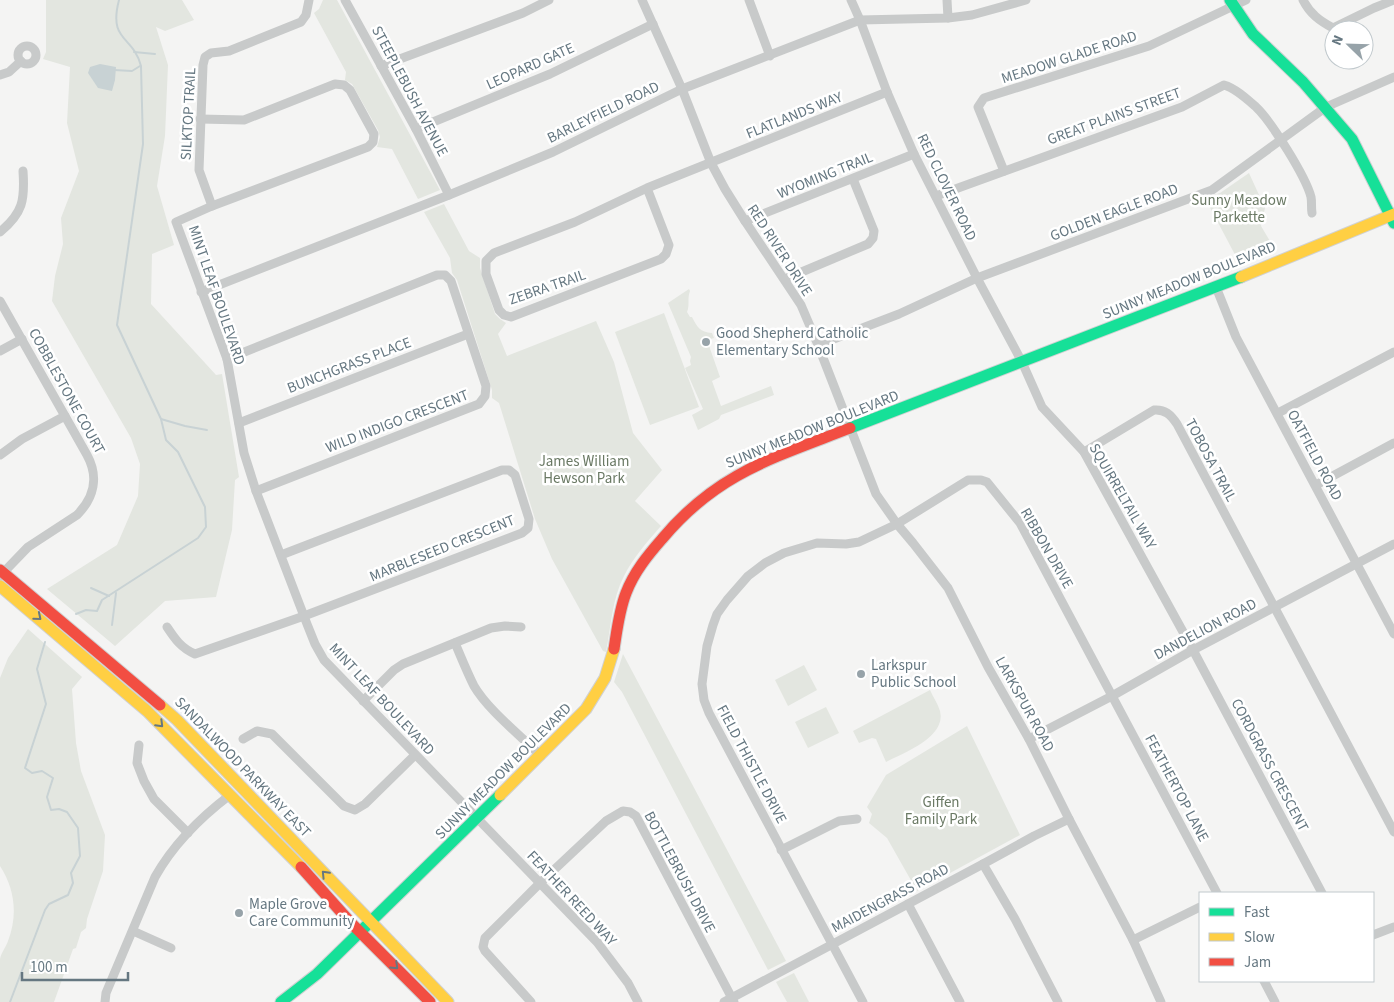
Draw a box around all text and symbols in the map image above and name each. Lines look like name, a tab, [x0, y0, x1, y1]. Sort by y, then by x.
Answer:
north arrow	[1324, 20, 1374, 70]
street label: STEEPLEBUSH AVENUE	[366, 22, 453, 160]
street label: MEADOW GLADE ROAD	[999, 26, 1140, 89]
text: N	[1327, 32, 1349, 49]
street label: LEOPARD GATE	[483, 38, 578, 95]
street label: SILKTOP TRAIL	[176, 67, 201, 161]
street label: BARLEYFIELD ROAD	[544, 76, 663, 149]
street label: GREAT PLAINS STREET	[1044, 83, 1184, 150]
street label: FLATLANDS WAY	[743, 86, 846, 144]
street label: RED CLOVER ROAD	[912, 130, 982, 244]
street label: WYOMING TRAIL	[774, 147, 876, 204]
street label: GOLDEN EAGLE ROAD	[1047, 178, 1181, 247]
park label: Sunny Meadow Parkette	[1191, 190, 1287, 228]
street label: RED RIVER DRIVE	[742, 200, 817, 300]
street label: MINT LEAF BOULEVARD	[183, 223, 250, 368]
street label: SUNNY MEADOW BOULEVARD	[1099, 236, 1279, 325]
street label: ZEBRA TRAIL	[506, 264, 589, 310]
place label: Good Shepherd Catholic Elementary School	[716, 323, 869, 361]
street label: COBBLESTONE COURT	[23, 324, 110, 458]
street label: BUNCHGRASS PLACE	[284, 332, 414, 399]
marker: Good Shepherd Catholic Elementary School	[700, 336, 712, 348]
street label: WILD INDIGO CRESCENT	[323, 385, 472, 458]
street label: SUNNY MEADOW BOULEVARD	[722, 385, 902, 474]
street label: OATFIELD ROAD	[1282, 406, 1347, 504]
street label: TOBOSA TRAIL	[1180, 415, 1241, 506]
street label: SQUIRRELTAIL WAY	[1084, 440, 1162, 554]
park label: James William Hewson Park	[539, 451, 629, 489]
street label: RIBBON DRIVE	[1015, 504, 1078, 593]
street label: MARBLESEED CRESCENT	[366, 510, 518, 587]
street label: DANDELION ROAD	[1150, 593, 1260, 665]
one-way arrow	[32, 612, 41, 621]
street label: MINT LEAF BOULEVARD	[324, 639, 439, 760]
street label: LARKSPUR ROAD	[990, 653, 1059, 756]
place label: Larkspur Public School	[871, 655, 957, 693]
marker: Larkspur Public School	[855, 668, 867, 680]
street label: SANDALWOOD PARKWAY EAST	[170, 692, 316, 842]
street label: CORDGRASS CRESCENT	[1226, 695, 1314, 835]
street label: SUNNY MEADOW BOULEVARD	[430, 698, 576, 844]
street label: FIELD THISTLE DRIVE	[711, 701, 792, 827]
one-way arrow	[154, 718, 163, 727]
street label: FEATHERTOP LANE	[1139, 731, 1214, 846]
park label: Giffen Family Park	[905, 792, 978, 830]
street label: BOTTLEBRUSH DRIVE	[639, 808, 720, 937]
street label: FEATHER REED WAY	[522, 846, 622, 951]
street label: MAIDENGRASS ROAD	[828, 859, 953, 938]
one-way arrow	[322, 870, 331, 879]
legend	[1199, 892, 1374, 982]
place label: Maple Grove Care Community	[249, 894, 354, 932]
text: Fast	[1244, 902, 1270, 923]
marker: Maple Grove Care Community	[233, 907, 245, 919]
text: Slow	[1244, 927, 1275, 948]
scale bar	[22, 950, 129, 982]
text: Jam	[1244, 952, 1271, 973]
text: 100 m	[30, 957, 68, 978]
one-way arrow	[389, 960, 398, 969]

